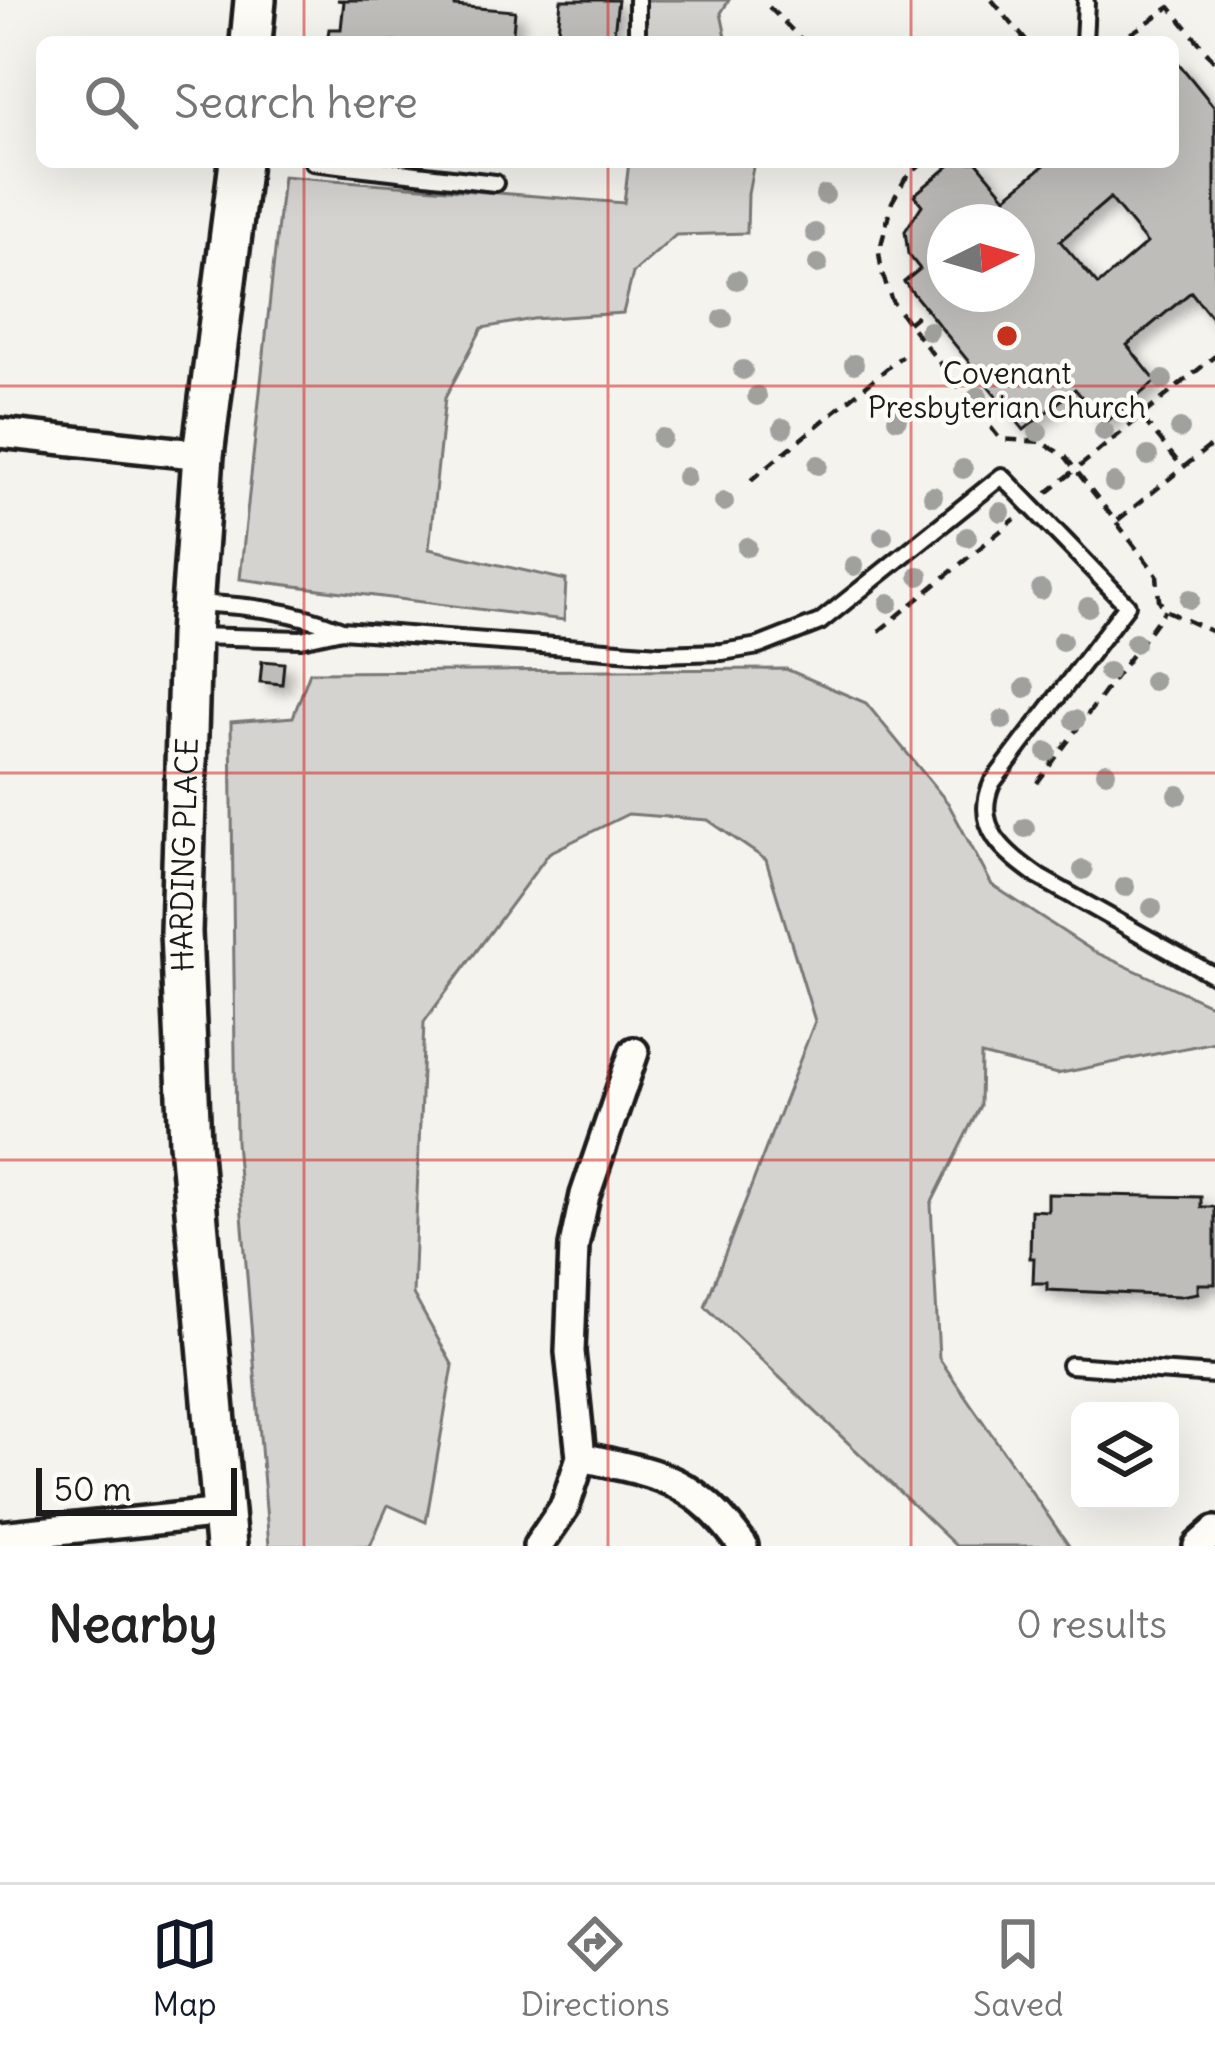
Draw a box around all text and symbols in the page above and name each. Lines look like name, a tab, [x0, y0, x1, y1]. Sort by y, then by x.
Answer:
search box	[36, 36, 1179, 168]
icon: search	[78, 69, 144, 135]
text: Search here	[174, 74, 418, 130]
north arrow	[927, 204, 1035, 312]
marker: Covenant Presbyterian Church	[994, 323, 1020, 349]
place label: Covenant Presbyterian Church	[868, 354, 1146, 426]
street label: HARDING PLACE	[162, 737, 206, 973]
map controls	[1071, 1402, 1179, 1510]
button: layers	[1071, 1402, 1179, 1510]
scale bar	[36, 1462, 237, 1515]
text: 50 m	[54, 1468, 131, 1510]
text: Nearby	[48, 1592, 217, 1656]
text: 0 results	[1016, 1600, 1167, 1649]
tab: Map	[152, 1911, 218, 2025]
tab: Directions	[521, 1911, 670, 2025]
tab: Saved	[973, 1911, 1063, 2025]

